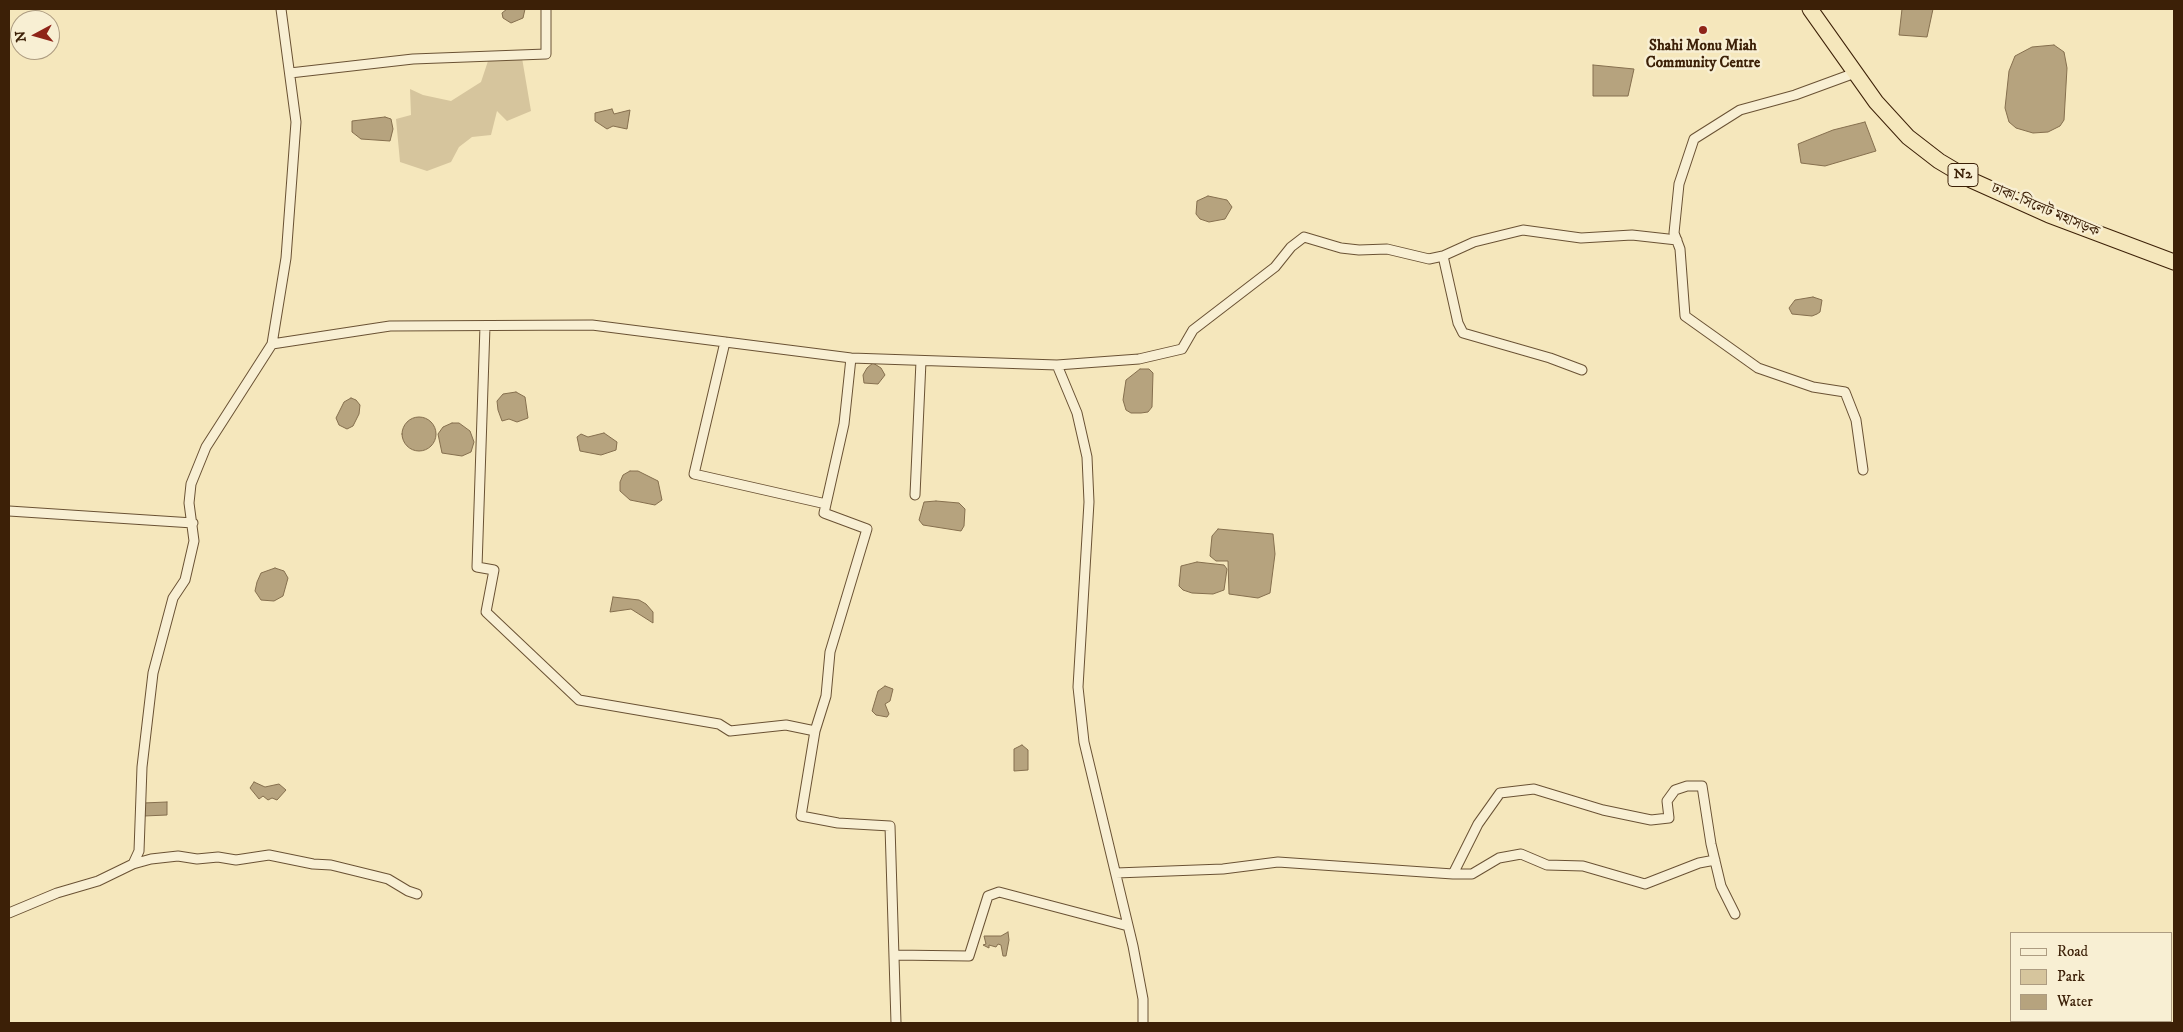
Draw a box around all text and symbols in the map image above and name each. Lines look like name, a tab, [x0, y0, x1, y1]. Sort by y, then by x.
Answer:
north arrow	[10, 10, 60, 60]
marker: Shahi Monu Miah Community Centre	[1697, 24, 1709, 36]
text: N	[12, 30, 31, 43]
place label: Shahi Monu Miah Community Centre	[1646, 38, 1760, 73]
road number: N2	[1948, 164, 1978, 186]
street label: ঢাকা-সিলেট মহাসড়ক	[1988, 180, 2102, 242]
legend	[2010, 932, 2173, 1022]
text: Road	[2057, 942, 2088, 961]
text: Park	[2057, 967, 2085, 986]
text: Water	[2057, 992, 2093, 1011]

